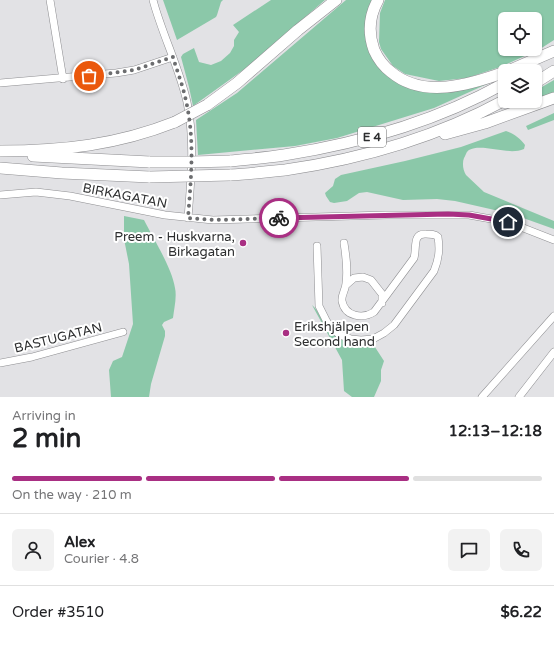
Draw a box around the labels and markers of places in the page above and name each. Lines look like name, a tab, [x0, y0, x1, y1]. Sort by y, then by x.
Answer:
pin	[72, 59, 106, 93]
pin	[491, 205, 525, 239]
place label: Preem - Huskvarna, Birkagatan	[114, 229, 235, 260]
marker: Preem - Huskvarna, Birkagatan	[238, 238, 248, 248]
place label: Erikshjälpen Second hand	[294, 319, 375, 350]
marker: Erikshjälpen Second hand	[281, 328, 291, 338]

